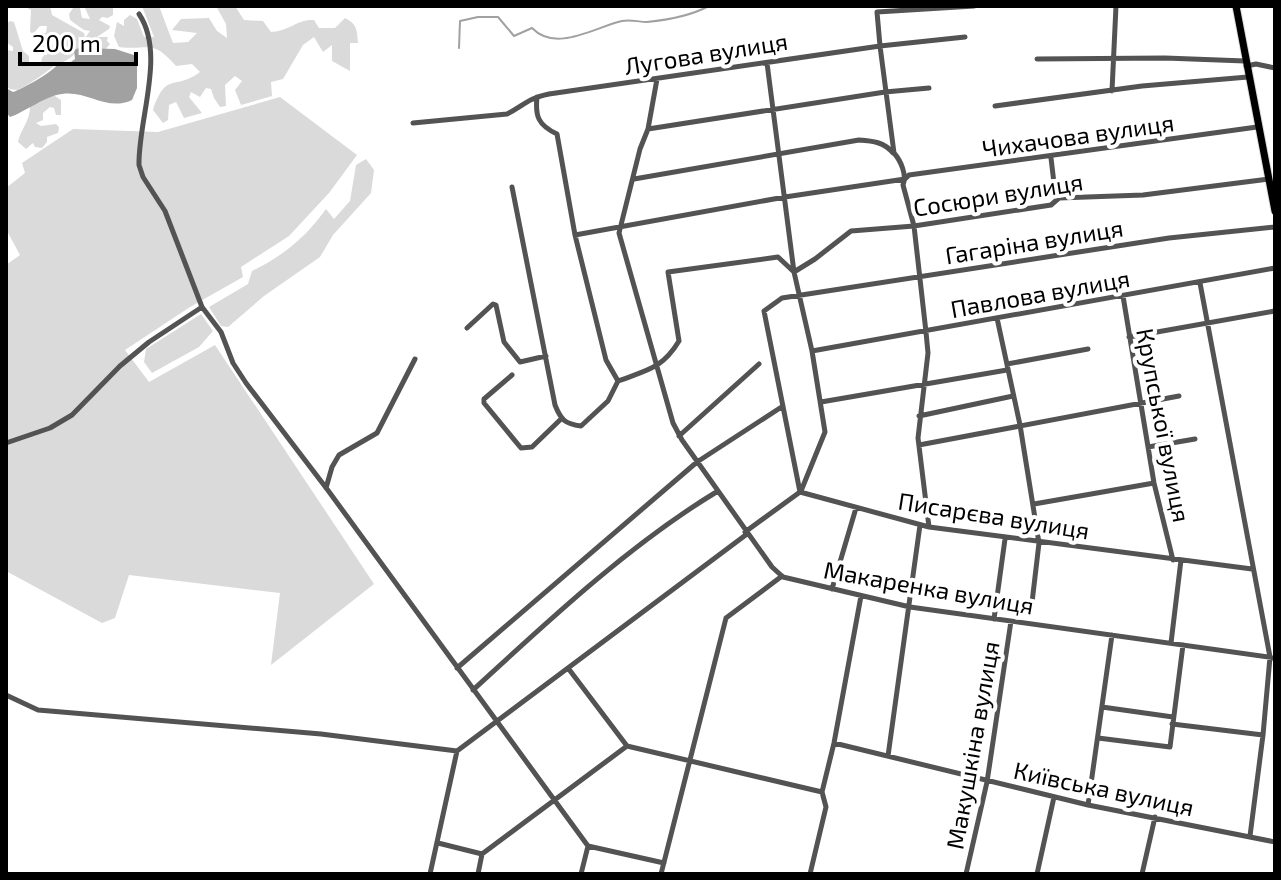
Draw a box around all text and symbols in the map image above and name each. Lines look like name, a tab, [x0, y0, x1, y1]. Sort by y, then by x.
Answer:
scale bar	[20, 16, 136, 66]
street label: Лугова вулиця	[622, 26, 790, 81]
text: 200 m	[32, 28, 101, 57]
street label: Чихачова вулиця	[980, 107, 1176, 164]
street label: Сосюри вулиця	[911, 166, 1085, 223]
street label: Гагаріна вулиця	[943, 213, 1125, 270]
street label: Павлова вулиця	[948, 263, 1132, 324]
street label: Крупської вулиця	[1130, 326, 1197, 525]
street label: Писарєва вулиця	[896, 486, 1092, 545]
street label: Макаренка вулиця	[822, 554, 1036, 621]
street label: Макушкіна вулиця	[939, 639, 1006, 851]
street label: Київська вулиця	[1011, 755, 1197, 822]

